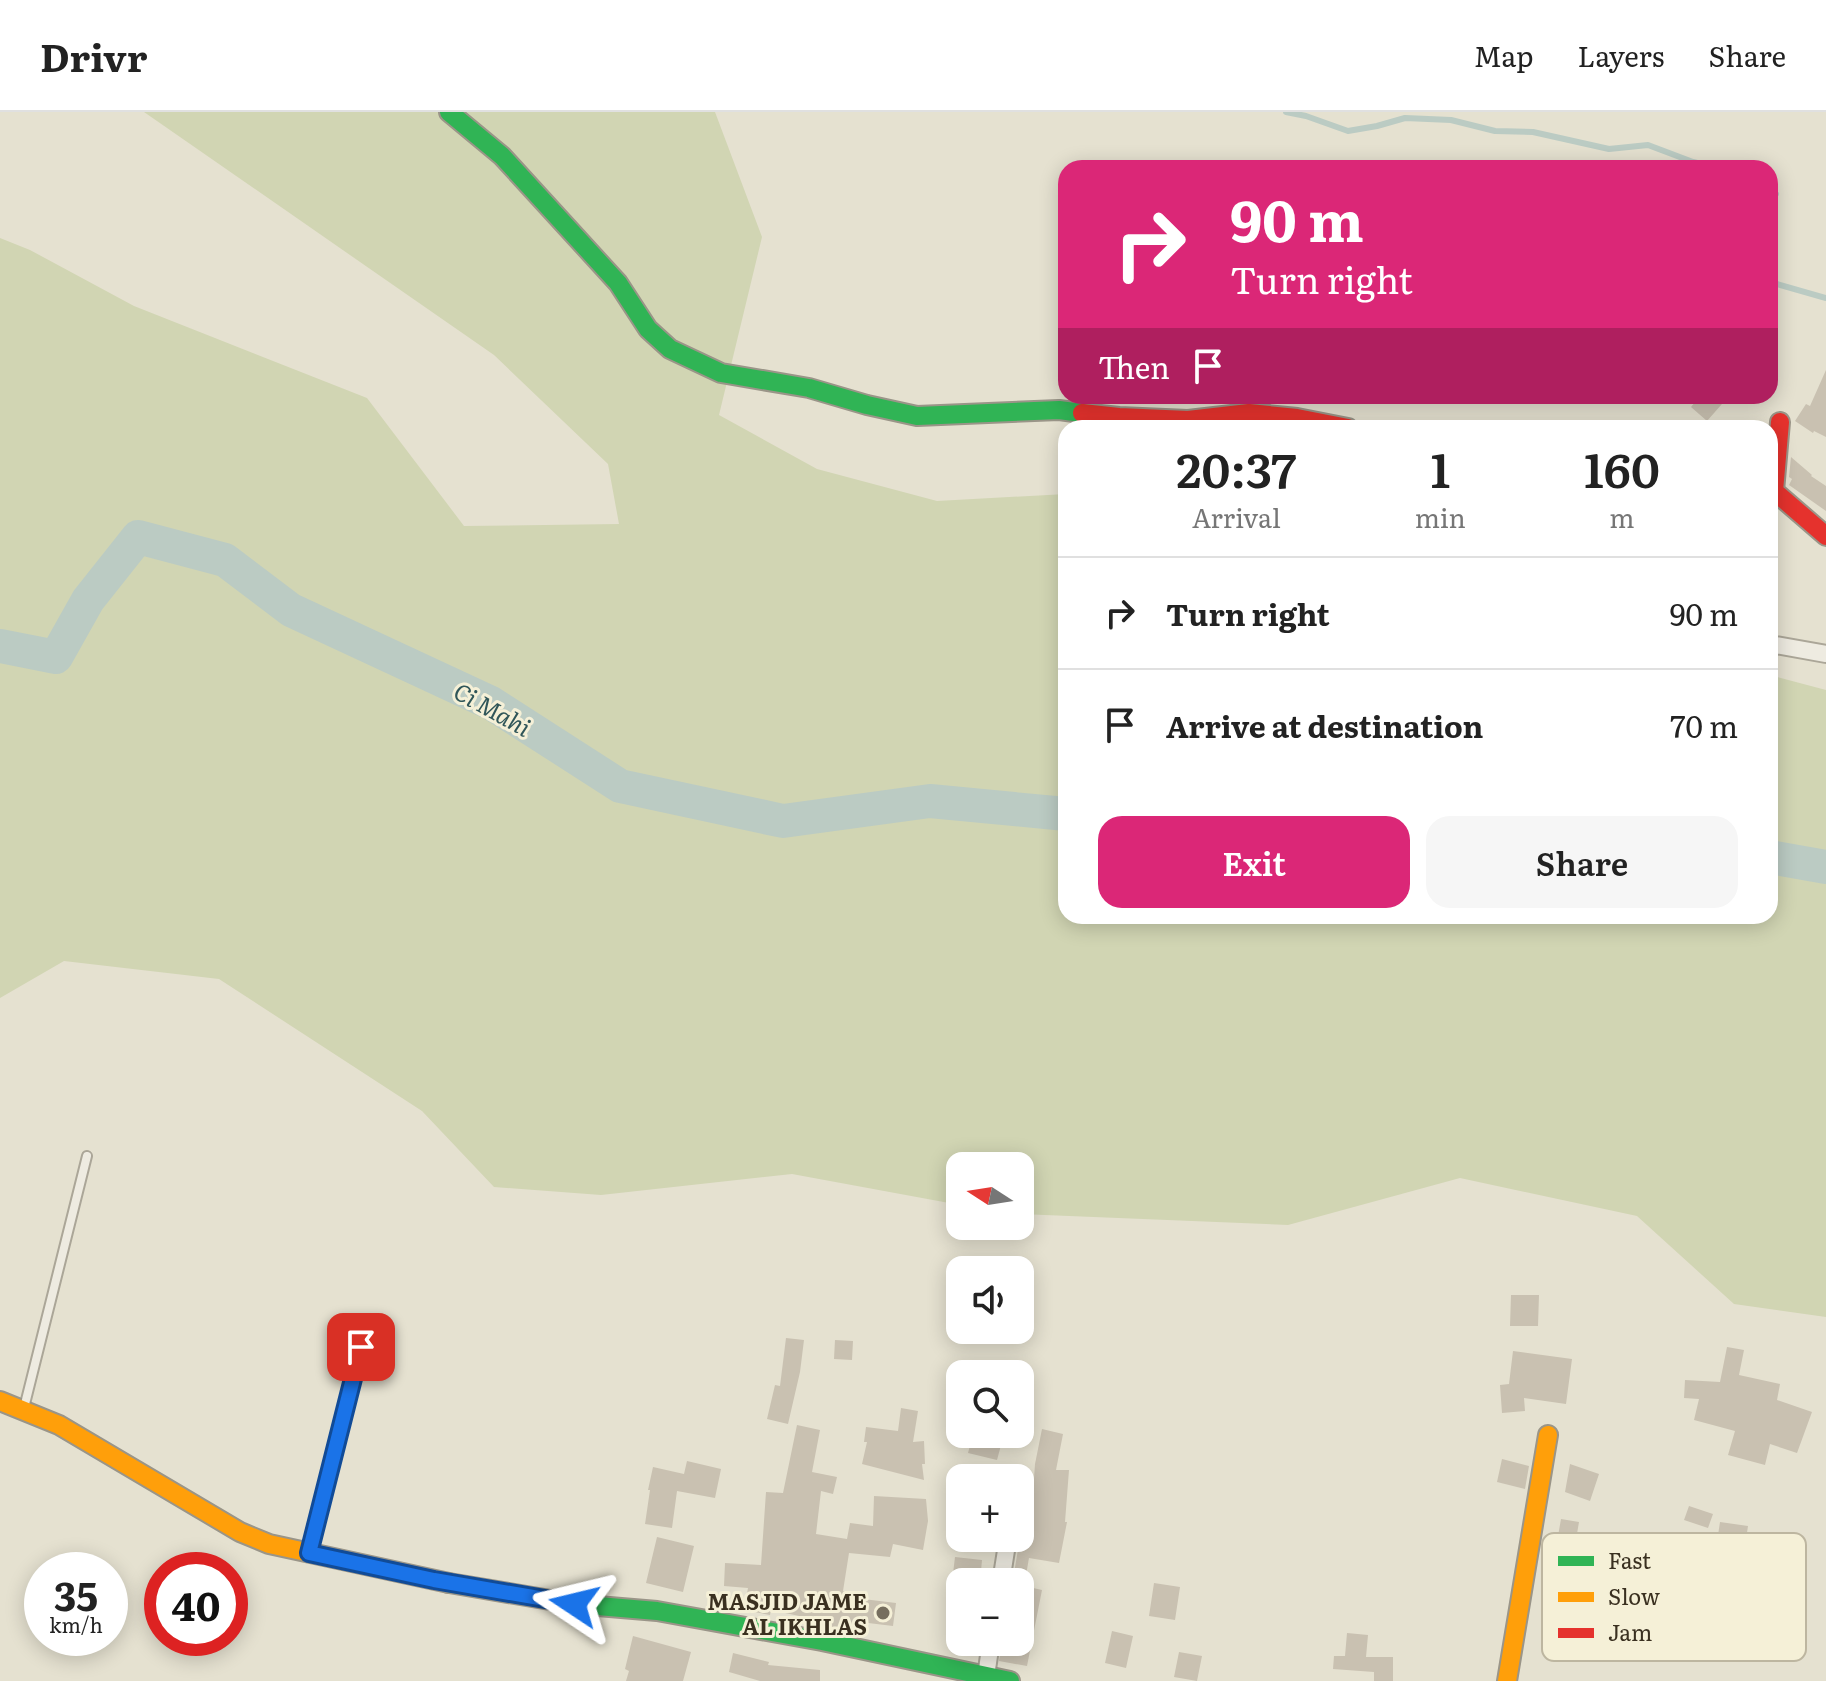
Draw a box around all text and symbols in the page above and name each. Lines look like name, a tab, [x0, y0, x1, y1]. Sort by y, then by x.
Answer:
text: Drivr	[40, 27, 147, 84]
text: Map	[1474, 34, 1533, 76]
text: Layers	[1577, 34, 1664, 76]
text: Share	[1708, 34, 1786, 76]
text: 90 m	[1230, 176, 1364, 259]
icon: right	[1098, 192, 1202, 296]
text: Turn right	[1230, 252, 1413, 305]
text: Then	[1098, 344, 1170, 388]
icon: arrive	[1186, 344, 1230, 388]
text: 20:37	[1176, 432, 1296, 503]
text: 1	[1430, 432, 1450, 503]
text: 160	[1584, 432, 1660, 503]
text: Arrival	[1192, 497, 1281, 536]
text: min	[1415, 497, 1466, 536]
text: m	[1609, 497, 1635, 536]
icon: right	[1098, 591, 1142, 635]
text: Turn right	[1166, 591, 1330, 635]
text: 90 m	[1670, 591, 1738, 635]
water label: Ci Mahi	[448, 672, 538, 744]
icon: arrive	[1098, 703, 1142, 747]
text: Arrive at destination	[1166, 703, 1483, 747]
text: 70 m	[1670, 703, 1738, 747]
button: Exit	[1098, 816, 1410, 908]
button: Share	[1426, 816, 1738, 908]
north arrow	[946, 1152, 1034, 1240]
map controls	[946, 1152, 1034, 1656]
button: sound	[946, 1256, 1034, 1344]
pin	[327, 1313, 395, 1381]
icon: arrive	[339, 1325, 383, 1369]
button: search	[946, 1360, 1034, 1448]
button: +	[946, 1464, 1034, 1552]
legend	[1542, 1533, 1806, 1661]
text: Fast	[1608, 1543, 1651, 1576]
speed limit sign: 40	[144, 1552, 248, 1656]
position arrow	[532, 1562, 616, 1646]
text: 35	[54, 1564, 98, 1623]
button: −	[946, 1568, 1034, 1656]
text: Slow	[1608, 1579, 1660, 1612]
place label: MASJID JAME AL IKHLAS	[707, 1584, 867, 1642]
marker: MASJID JAME AL IKHLAS	[874, 1604, 892, 1622]
text: km/h	[49, 1609, 103, 1639]
text: Jam	[1608, 1615, 1652, 1648]

